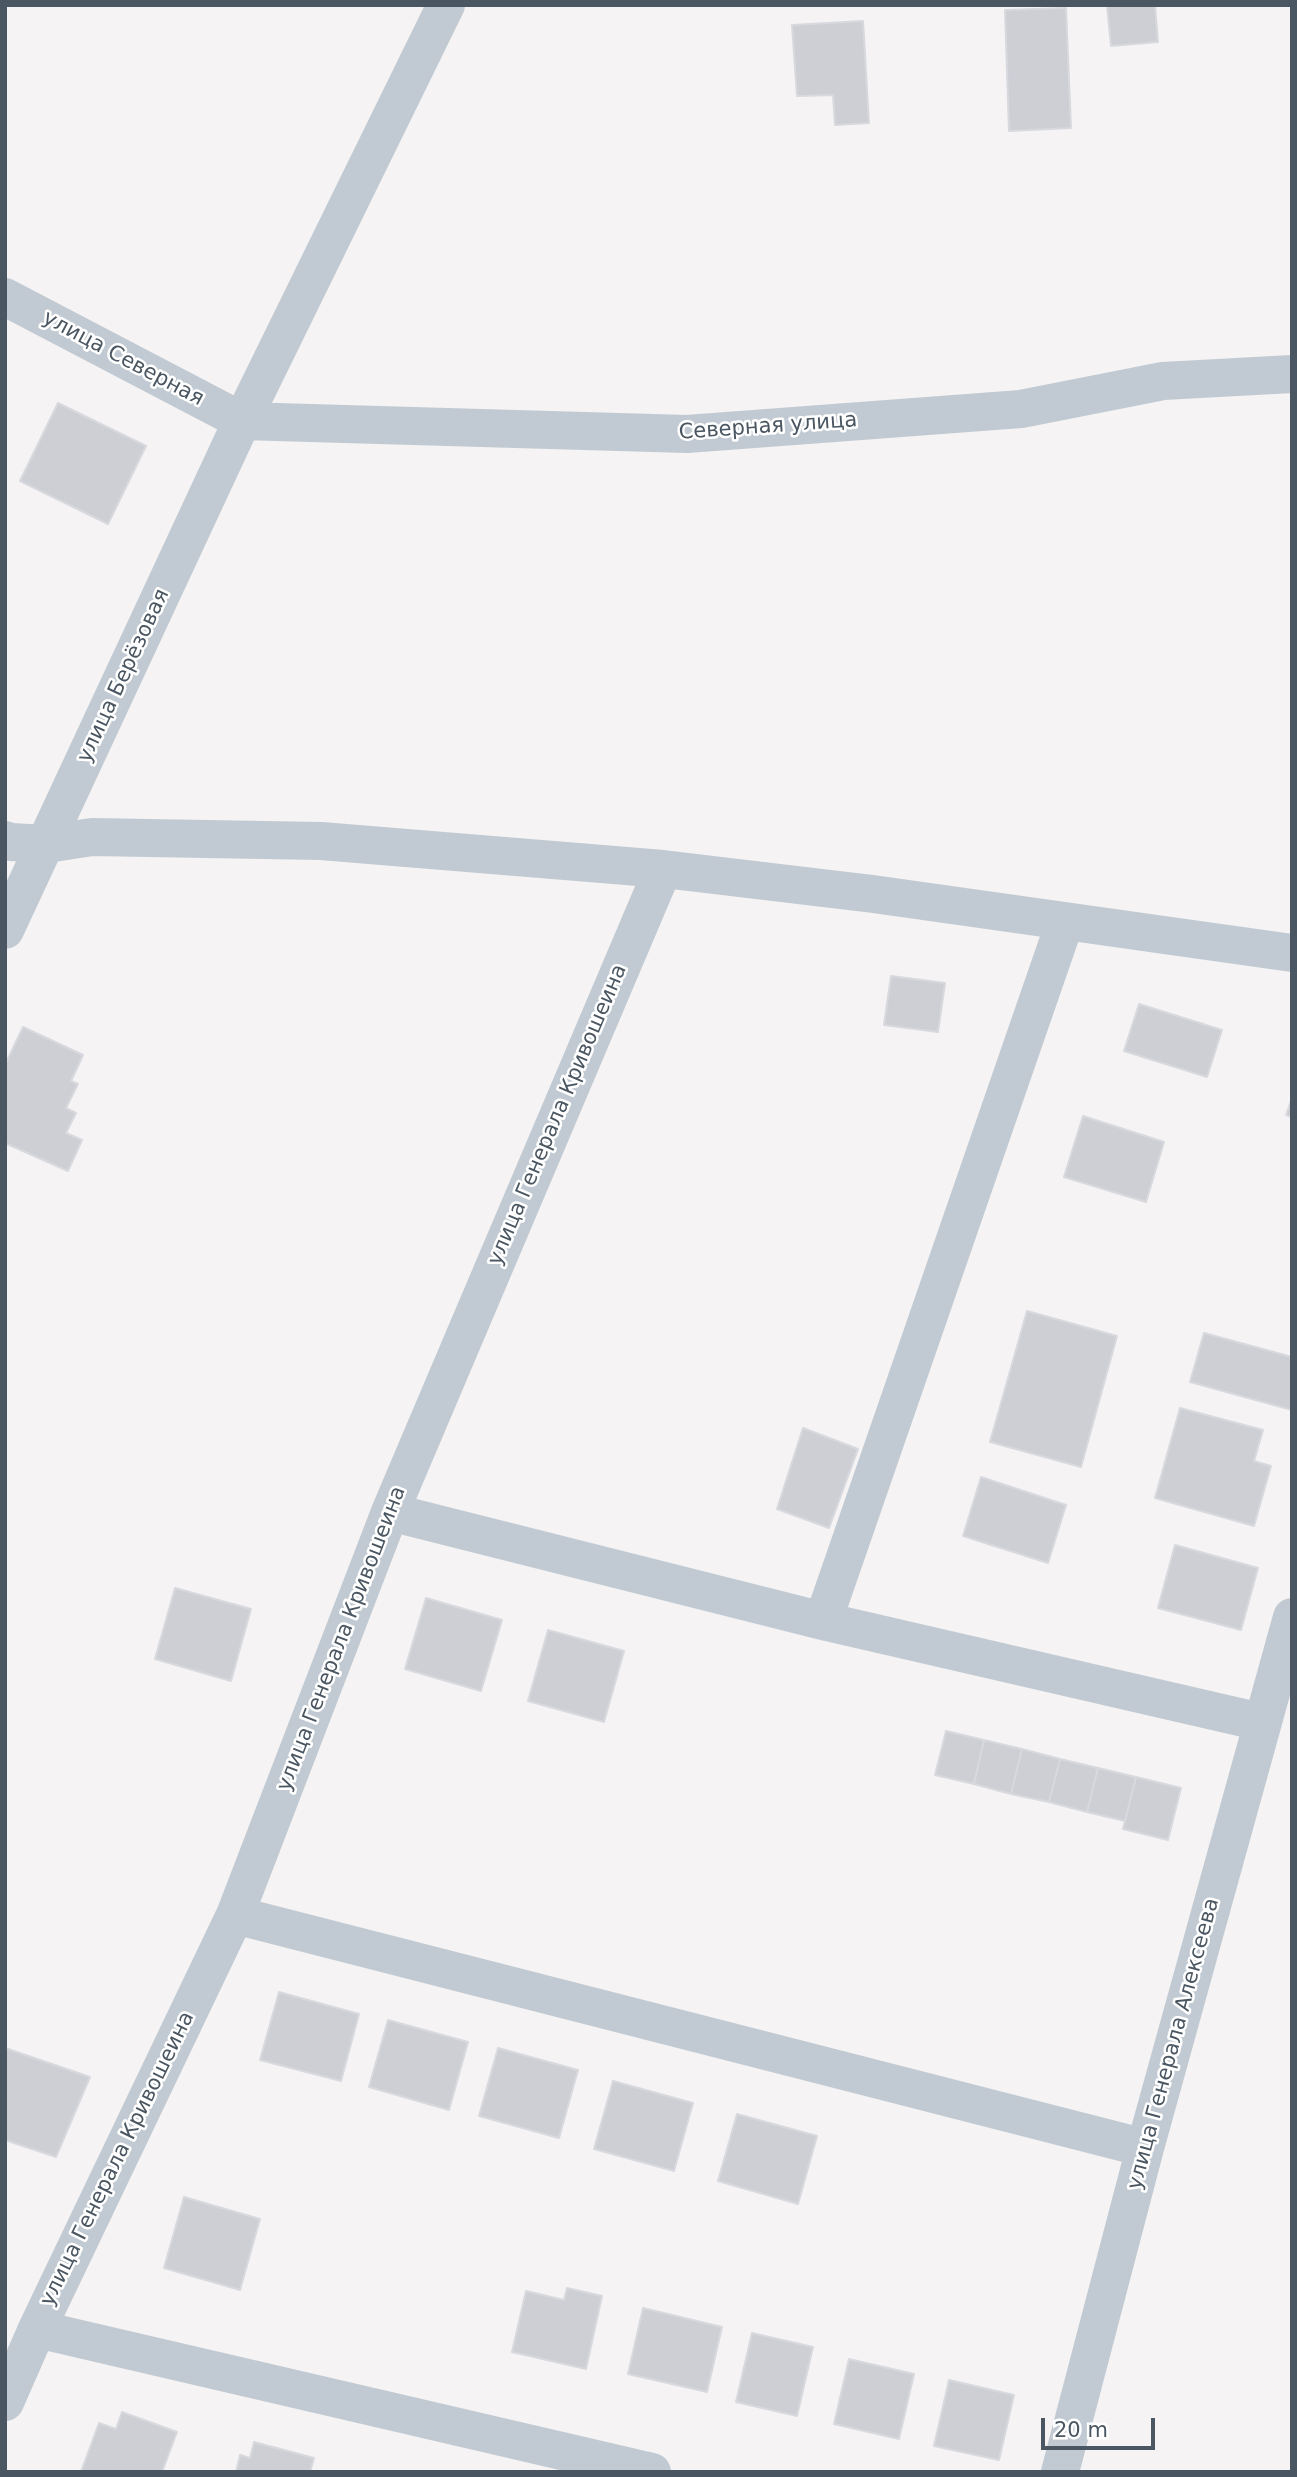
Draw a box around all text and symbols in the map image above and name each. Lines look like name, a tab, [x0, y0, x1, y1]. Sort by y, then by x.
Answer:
street label: улица Северная	[38, 306, 208, 412]
street label: Северная улица	[678, 408, 858, 446]
street label: улица Берёзовая	[73, 585, 175, 767]
street label: улица Генерала Кривошеина	[483, 961, 633, 1269]
street label: улица Генерала Кривошеина	[272, 1483, 412, 1795]
street label: улица Генерала Алексеева	[1123, 1895, 1225, 2193]
street label: улица Генерала Кривошеина	[36, 2008, 200, 2310]
scale bar	[1045, 2404, 1159, 2448]
text: 20 m	[1054, 2418, 1108, 2442]

